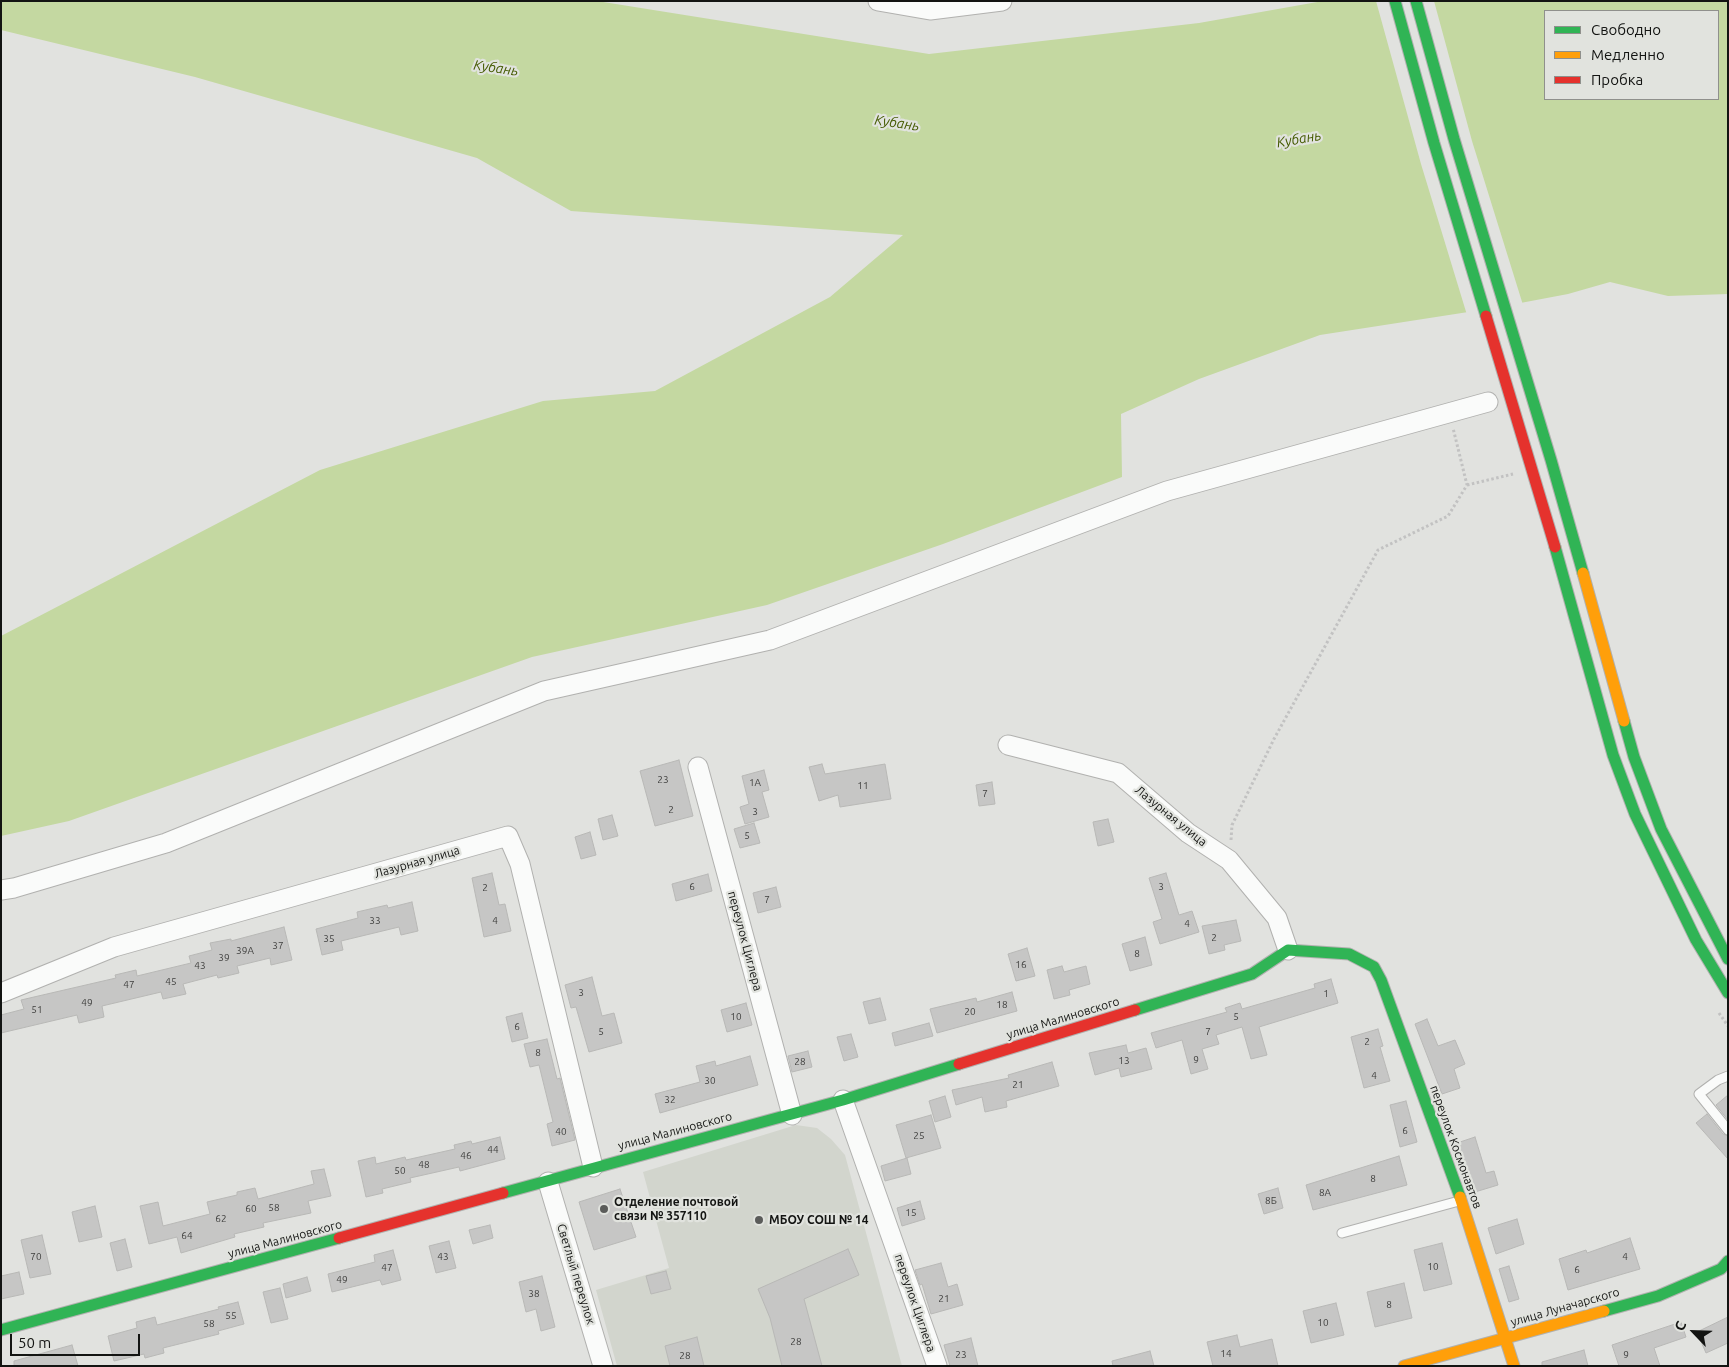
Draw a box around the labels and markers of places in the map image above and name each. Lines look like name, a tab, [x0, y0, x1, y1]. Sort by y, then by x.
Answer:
place label: Отделение почтовой связи № 357110	[614, 1195, 738, 1223]
marker: Отделение почтовой связи № 357110	[598, 1203, 610, 1215]
place label: МБОУ СОШ № 14	[769, 1213, 869, 1227]
marker: МБОУ СОШ № 14	[753, 1214, 765, 1226]

